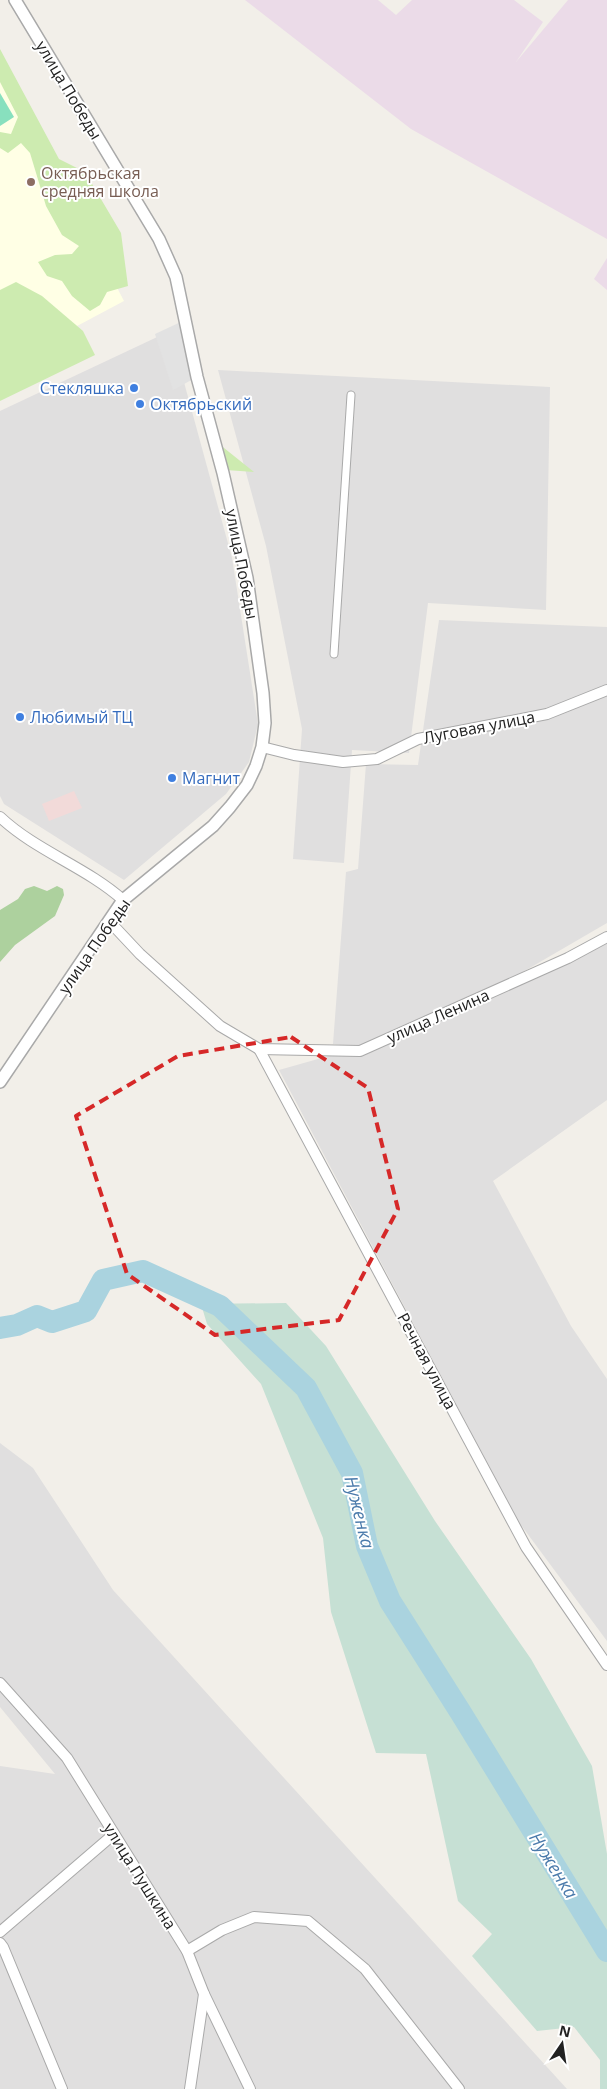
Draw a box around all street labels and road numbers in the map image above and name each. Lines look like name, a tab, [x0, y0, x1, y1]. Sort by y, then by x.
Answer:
street label: улица Победы	[31, 36, 107, 144]
street label: улица Победы	[221, 507, 263, 621]
street label: Луговая улица	[421, 705, 537, 749]
street label: улица Победы	[53, 894, 135, 998]
street label: улица Ленина	[383, 984, 493, 1048]
street label: Речная улица	[392, 1309, 462, 1413]
street label: улица Пушкина	[98, 1819, 182, 1933]

